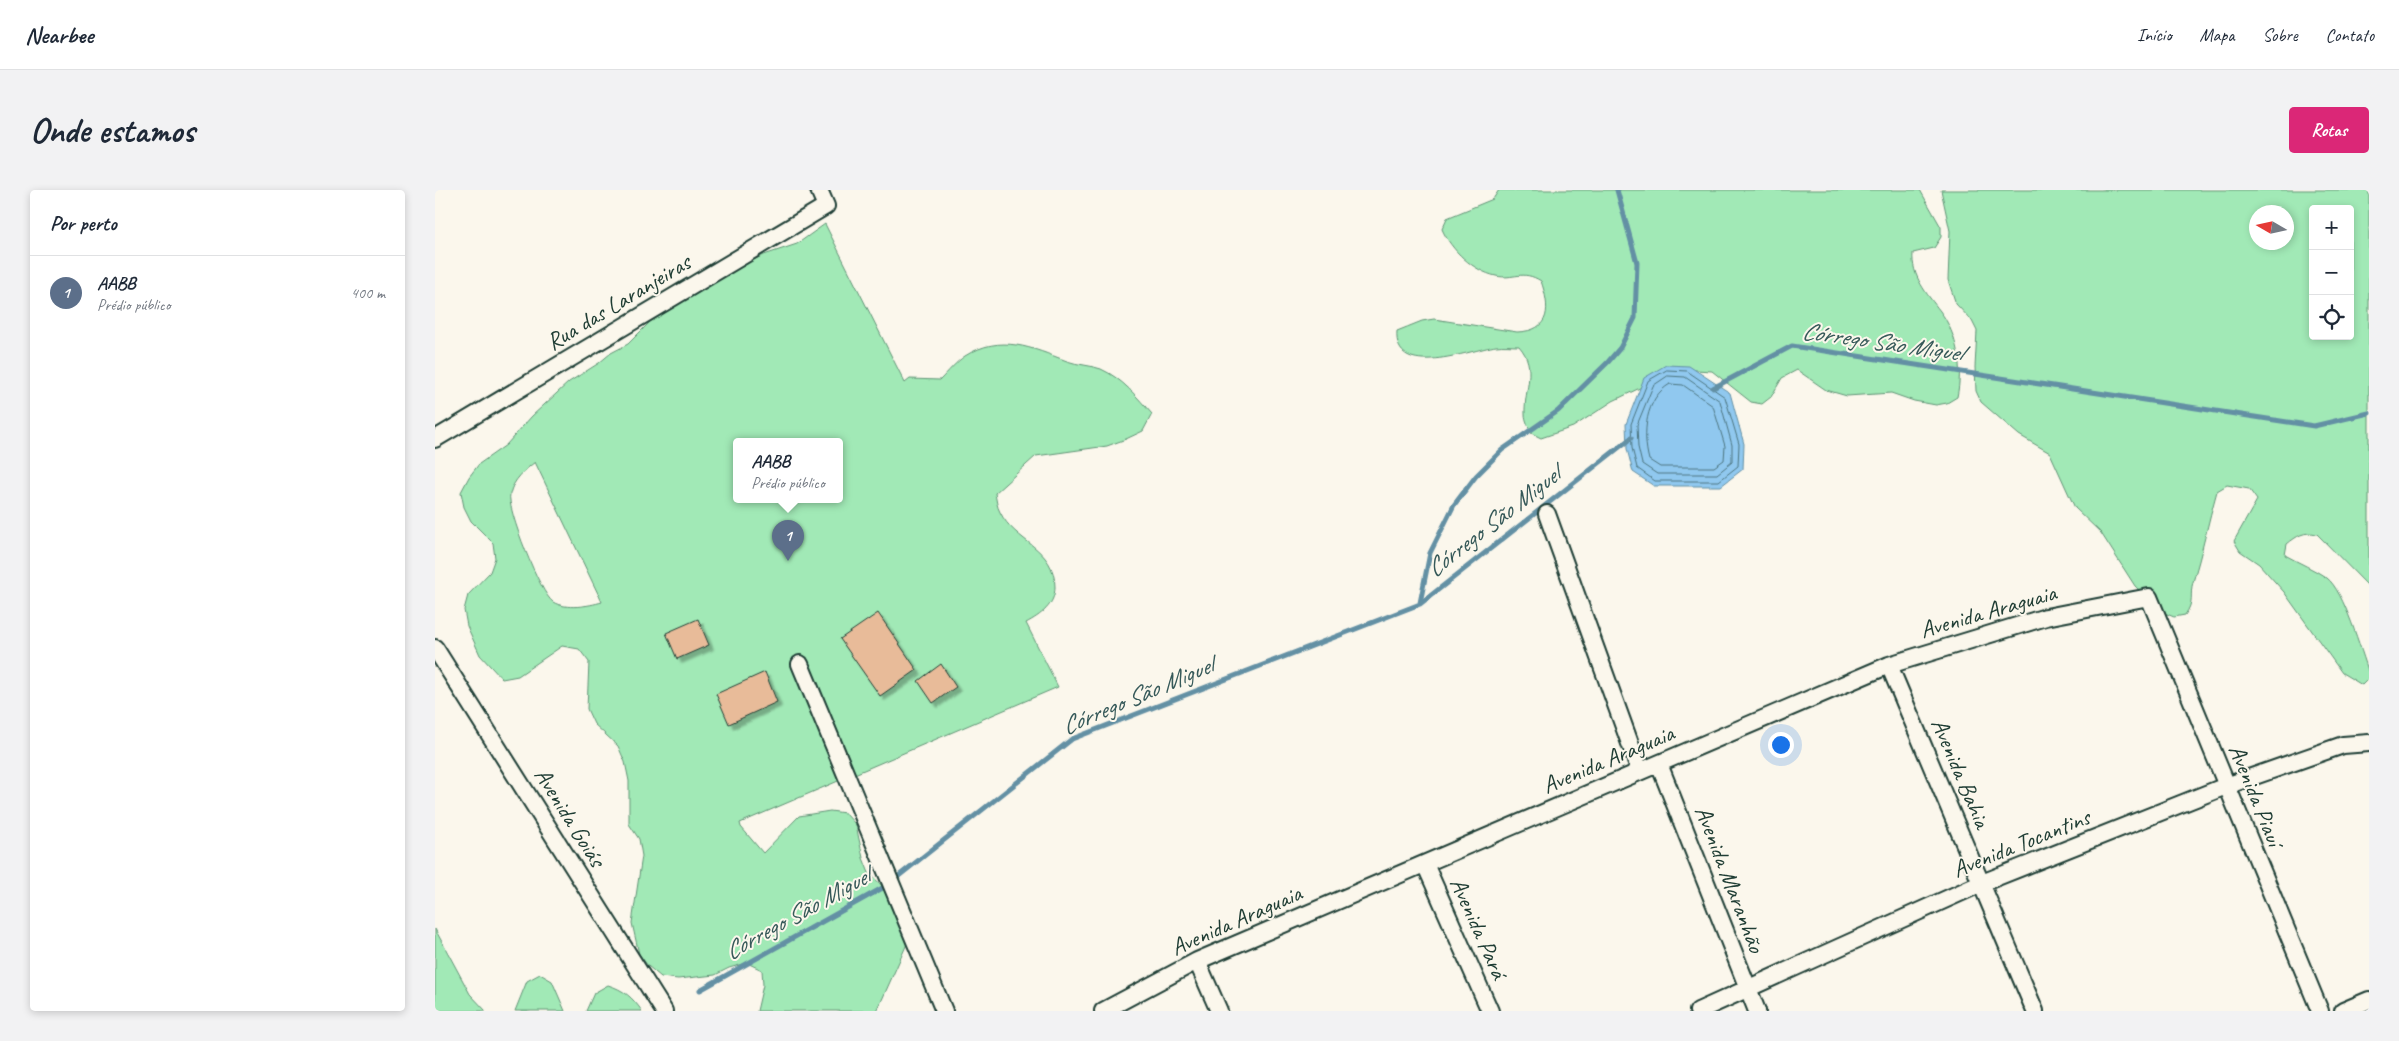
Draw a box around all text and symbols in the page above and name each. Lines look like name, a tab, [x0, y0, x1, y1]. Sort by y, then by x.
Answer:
text: Nearbee	[25, 20, 93, 50]
text: Início	[2137, 24, 2172, 46]
text: Mapa	[2200, 24, 2234, 46]
text: Sobre	[2262, 24, 2298, 46]
text: Contato	[2326, 24, 2374, 46]
button: Rotas	[2289, 107, 2369, 153]
text: Onde estamos	[30, 108, 195, 153]
north arrow	[2249, 205, 2294, 250]
map controls	[2309, 205, 2354, 340]
button: +	[2309, 205, 2354, 250]
text: Por perto	[50, 210, 117, 236]
street label: Rua das Laranjeiras	[540, 246, 698, 357]
button: −	[2309, 250, 2354, 295]
text: AABB	[97, 271, 136, 295]
text: 1	[62, 283, 70, 303]
text: 400 m	[351, 283, 385, 303]
text: Prédio público	[97, 295, 170, 315]
button: locate	[2309, 295, 2354, 340]
water label: Córrego São Miguel	[1800, 315, 1972, 370]
popup	[733, 438, 843, 503]
text: AABB	[751, 449, 791, 473]
water label: Córrego São Miguel	[1419, 455, 1573, 584]
text: Prédio público	[751, 473, 825, 493]
pin: 1	[772, 520, 804, 561]
street label: Avenida Araguaia	[1916, 577, 2061, 645]
water label: Córrego São Miguel	[1056, 647, 1225, 742]
street label: Avenida Bahia	[1924, 714, 1998, 834]
street label: Avenida Araguaia	[1538, 717, 1680, 800]
your location	[1768, 732, 1794, 758]
street label: Avenida Piauí	[2222, 740, 2292, 854]
street label: Avenida Goiás	[528, 762, 614, 875]
street label: Avenida Maranhão	[1688, 801, 1772, 958]
street label: Avenida Tocantins	[1948, 801, 2096, 884]
water label: Córrego São Miguel	[719, 857, 882, 967]
street label: Avenida Pará	[1443, 873, 1516, 986]
street label: Avenida Araguaia	[1166, 877, 1307, 962]

